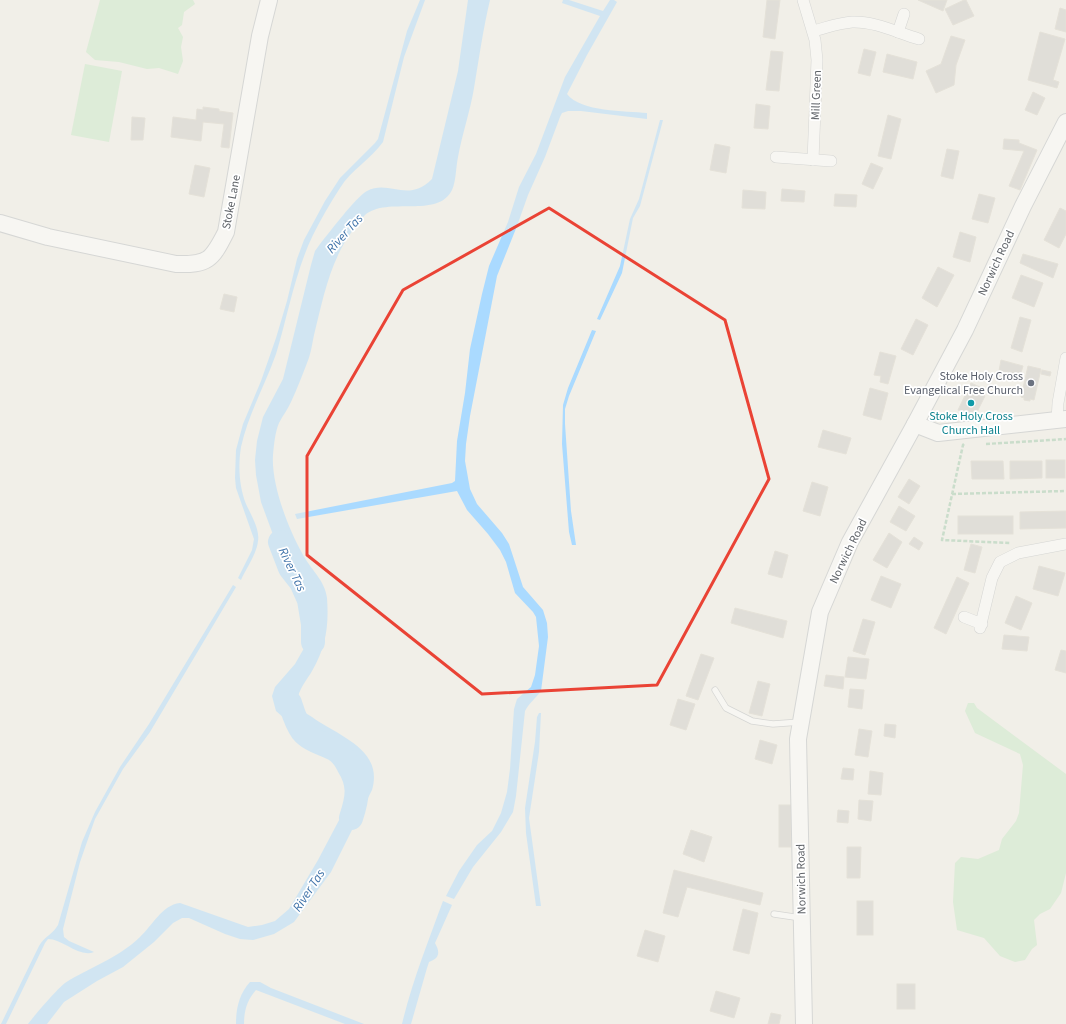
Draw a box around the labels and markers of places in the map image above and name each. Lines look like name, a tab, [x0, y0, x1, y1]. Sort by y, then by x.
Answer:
place label: Stoke Holy Cross Evangelical Free Church	[904, 368, 1023, 399]
marker: Stoke Holy Cross Evangelical Free Church	[1026, 378, 1036, 388]
marker: Stoke Holy Cross Church Hall	[966, 398, 976, 408]
place label: Stoke Holy Cross Church Hall	[929, 408, 1013, 439]

